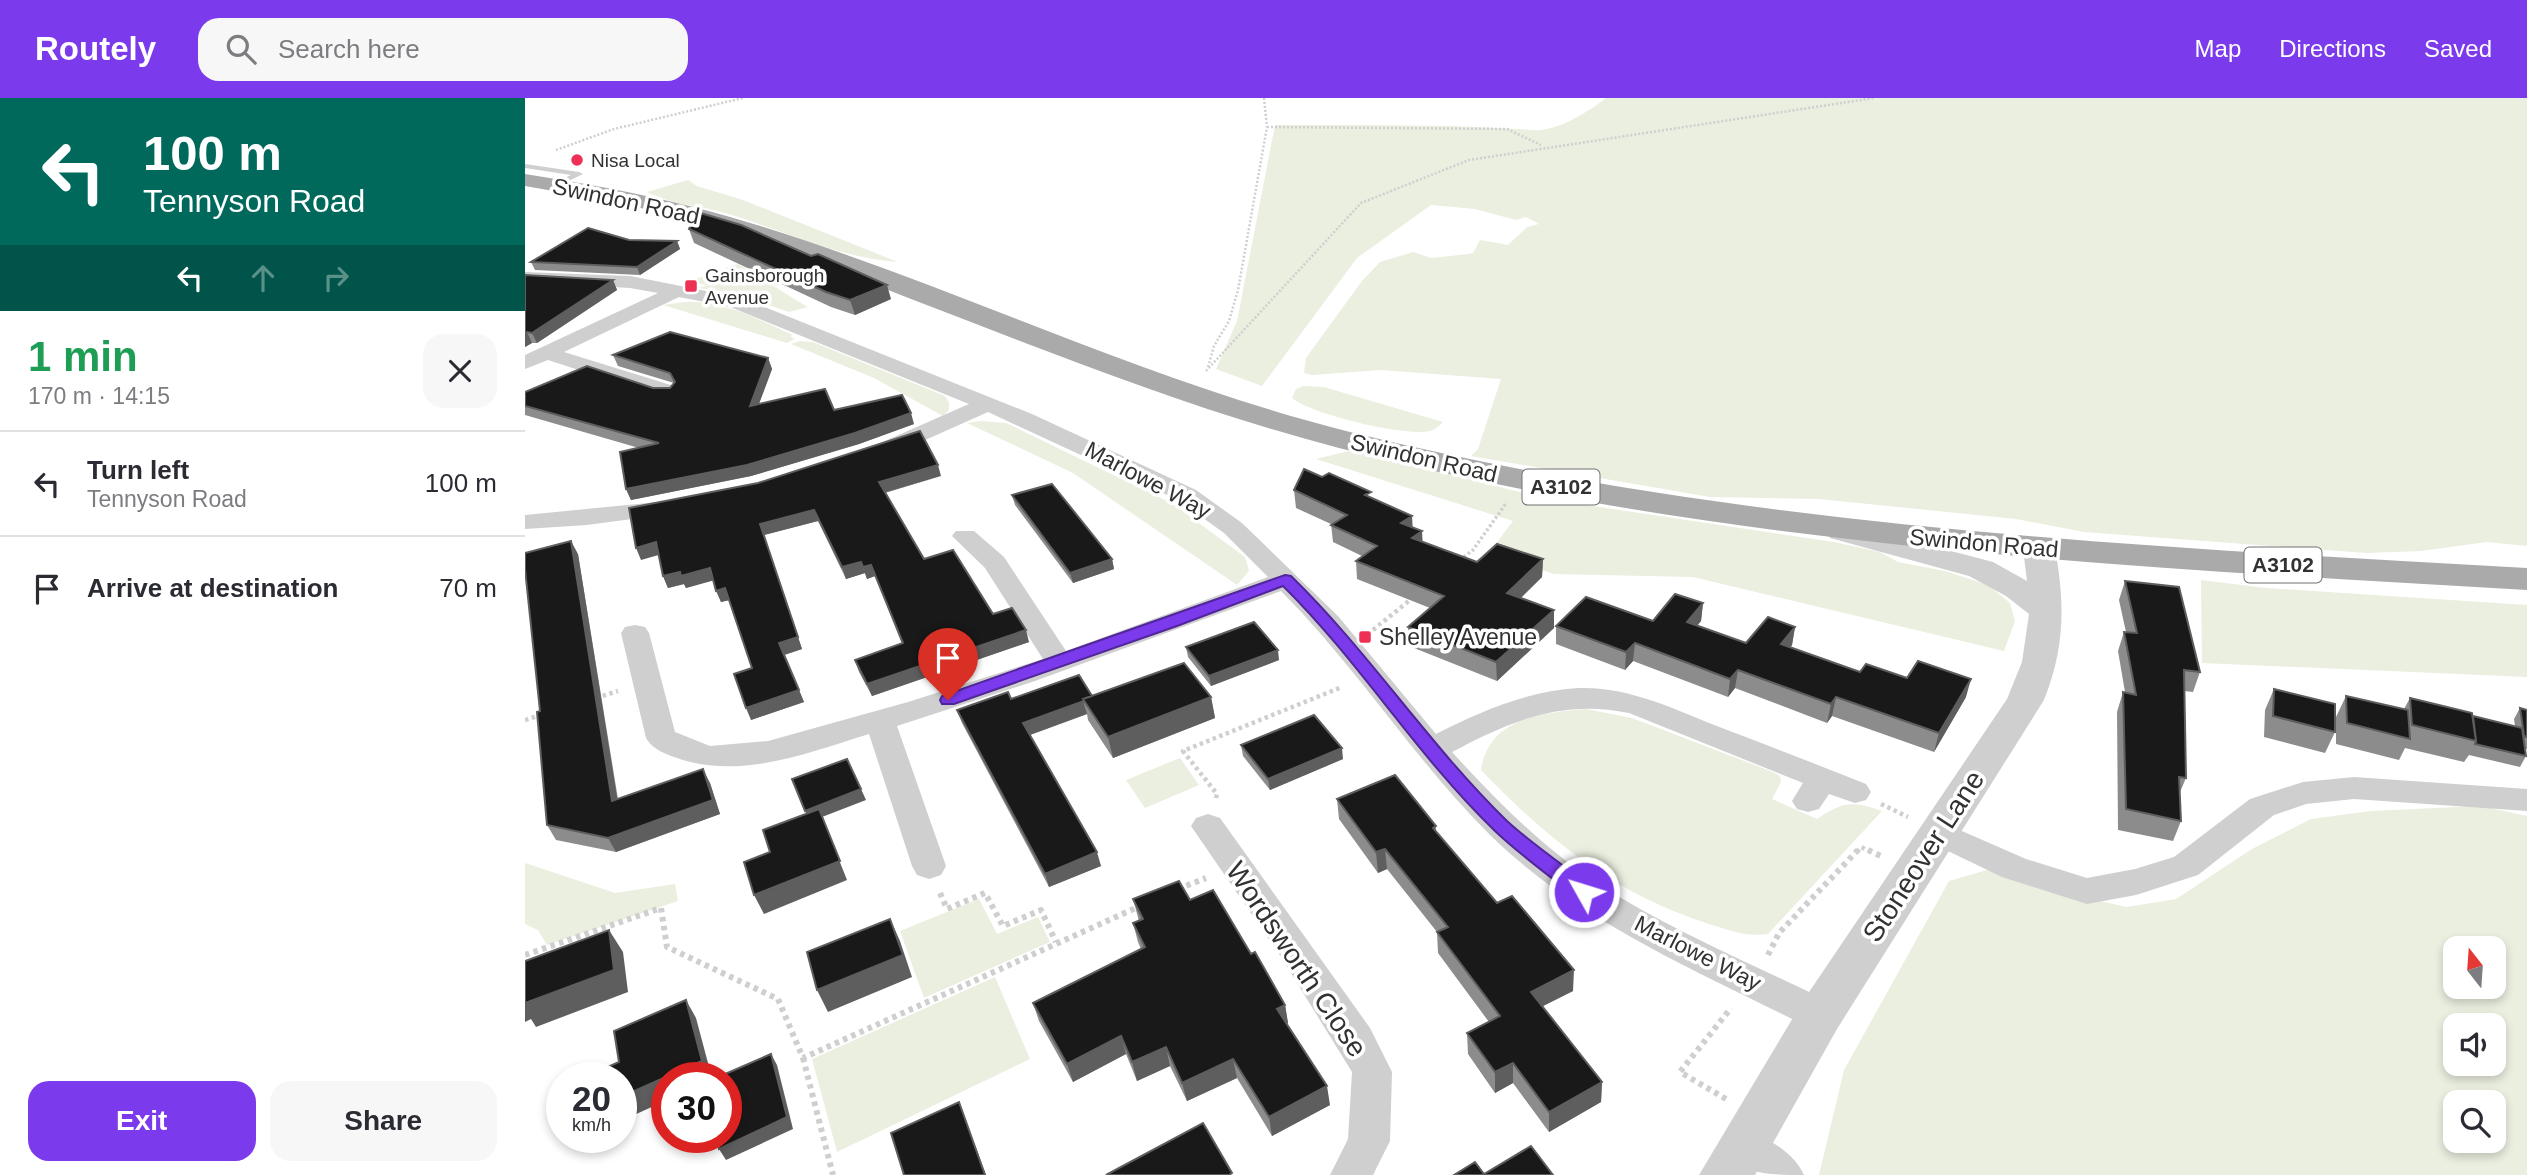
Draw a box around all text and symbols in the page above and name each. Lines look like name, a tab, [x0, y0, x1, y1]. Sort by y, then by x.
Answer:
search box	[198, 18, 688, 81]
text: Routely	[35, 30, 156, 67]
icon: search	[222, 30, 260, 68]
text: Search here	[278, 34, 420, 64]
text: Map	[2195, 35, 2241, 62]
text: Directions	[2279, 35, 2386, 62]
text: Saved	[2424, 35, 2492, 62]
icon: left	[28, 126, 119, 217]
text: 100 m	[143, 126, 282, 180]
place label: Nisa Local	[591, 150, 680, 171]
marker: Nisa Local	[569, 152, 585, 168]
street label: Swindon Road	[550, 173, 702, 229]
text: Tennyson Road	[143, 183, 365, 219]
icon: left	[171, 259, 209, 297]
icon: ahead	[244, 259, 282, 297]
icon: right	[317, 259, 355, 297]
place label: Gainsborough Avenue	[705, 265, 824, 308]
marker: Gainsborough Avenue	[683, 278, 699, 294]
text: 1 min	[28, 333, 138, 380]
button: close	[423, 334, 497, 408]
text: 170 m · 14:15	[28, 383, 170, 409]
street label: Swindon Road	[1348, 429, 1500, 487]
street label: Marlowe Way	[1081, 436, 1216, 524]
text: Turn left	[87, 455, 189, 485]
icon: left	[28, 465, 66, 503]
text: 100 m	[425, 468, 497, 498]
road number: A3102	[1523, 470, 1599, 504]
text: Tennyson Road	[87, 486, 247, 512]
street label: Swindon Road	[1908, 524, 2060, 562]
road number: A3102	[2245, 547, 2321, 582]
icon: arrive	[28, 570, 66, 608]
text: Arrive at destination	[87, 573, 338, 603]
text: 70 m	[439, 573, 497, 603]
place label: Shelley Avenue	[1379, 624, 1537, 650]
pin	[918, 628, 978, 700]
marker: Shelley Avenue	[1357, 629, 1373, 645]
icon: arrive	[929, 639, 967, 677]
street label: Stoneover Lane	[1857, 765, 1990, 948]
position arrow	[1547, 855, 1621, 929]
street label: Wordsworth Close	[1220, 856, 1373, 1063]
street label: Marlowe Way	[1630, 910, 1766, 996]
north arrow	[2443, 936, 2506, 999]
map controls	[2443, 936, 2506, 1153]
button: sound	[2443, 1013, 2506, 1076]
speed limit sign: 30	[651, 1062, 742, 1153]
text: 20	[572, 1079, 611, 1118]
button: Exit	[28, 1081, 256, 1161]
button: Share	[270, 1081, 497, 1161]
button: search	[2443, 1090, 2506, 1153]
text: km/h	[572, 1115, 611, 1135]

